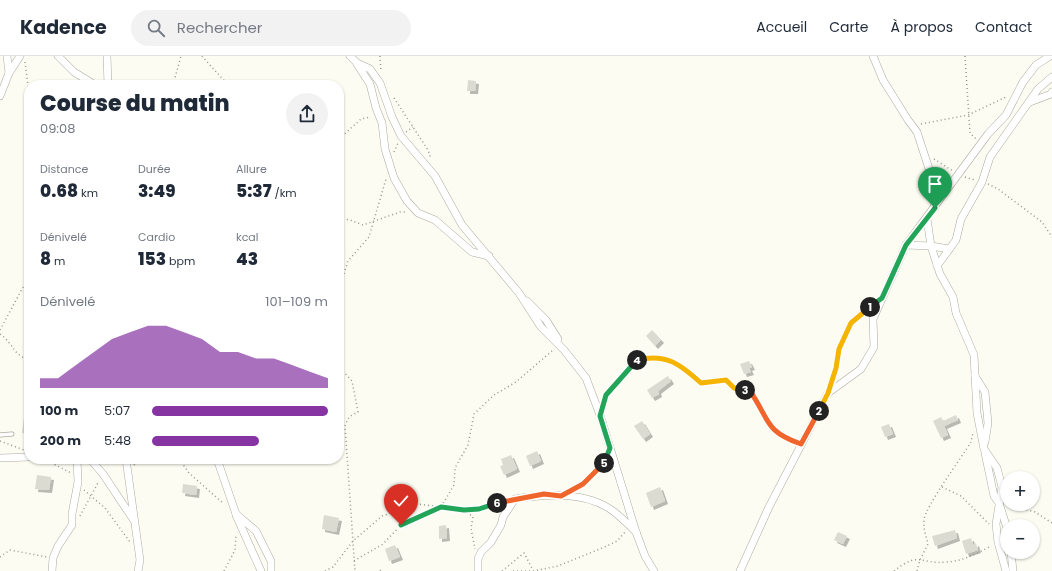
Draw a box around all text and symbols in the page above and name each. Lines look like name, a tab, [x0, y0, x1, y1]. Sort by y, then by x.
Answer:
search box	[131, 10, 411, 46]
text: Kadence	[20, 14, 107, 41]
icon: search	[145, 17, 167, 39]
text: Rechercher	[177, 17, 262, 38]
text: Accueil	[756, 17, 807, 37]
text: Carte	[829, 17, 869, 37]
text: À propos	[891, 17, 953, 37]
text: Contact	[975, 17, 1032, 37]
text: Course du matin	[40, 88, 230, 119]
button: share	[286, 93, 328, 135]
text: 09:08	[40, 119, 76, 138]
text: Distance	[40, 161, 88, 177]
text: Durée	[138, 161, 171, 177]
text: Allure	[236, 161, 267, 177]
pin	[918, 167, 952, 208]
icon: arrive	[924, 173, 946, 195]
text: 0.68	[40, 179, 78, 203]
text: 3:49	[138, 179, 176, 203]
text: 5:37	[236, 179, 272, 203]
text: km	[78, 185, 98, 201]
text: /km	[272, 185, 297, 201]
text: Dénivelé	[40, 229, 87, 245]
text: Cardio	[138, 229, 175, 245]
text: kcal	[236, 229, 258, 245]
text: 8	[40, 247, 51, 271]
text: 153	[138, 247, 166, 271]
text: 43	[236, 247, 258, 271]
text: m	[51, 253, 65, 269]
text: bpm	[166, 253, 195, 269]
text: Dénivelé	[40, 292, 95, 311]
text: 101–109 m	[265, 292, 328, 311]
pin: 1	[860, 297, 880, 317]
text: 1	[868, 299, 872, 315]
pin: 4	[627, 350, 647, 370]
text: 4	[633, 352, 641, 368]
pin: 3	[735, 380, 755, 400]
text: 3	[742, 382, 748, 398]
text: 100 m	[40, 401, 78, 420]
text: 5:07	[104, 401, 130, 420]
pin: 2	[809, 401, 829, 421]
text: 2	[816, 403, 822, 419]
text: 200 m	[40, 431, 81, 450]
text: 5:48	[104, 431, 131, 450]
pin: 5	[594, 453, 614, 473]
text: 5	[600, 455, 608, 471]
map controls	[1000, 471, 1040, 559]
button: +	[1000, 471, 1040, 511]
pin	[384, 484, 418, 525]
icon: check	[390, 490, 412, 512]
pin: 6	[487, 493, 507, 513]
text: 6	[493, 495, 501, 511]
button: −	[1000, 519, 1040, 559]

